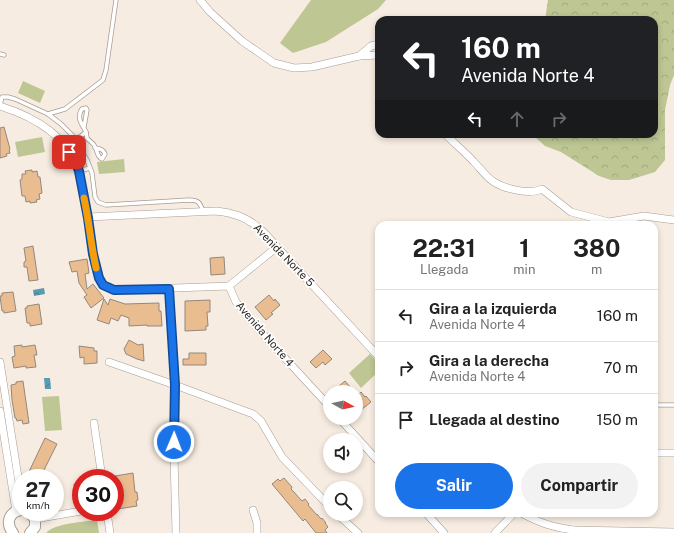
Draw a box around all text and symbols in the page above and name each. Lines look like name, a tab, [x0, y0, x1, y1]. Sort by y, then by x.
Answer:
text: 160 m	[461, 31, 541, 64]
icon: left	[395, 32, 447, 84]
text: Avenida Norte 4	[461, 65, 595, 86]
icon: left	[464, 108, 486, 130]
icon: ahead	[506, 108, 528, 130]
icon: right	[548, 108, 570, 130]
pin	[52, 135, 86, 169]
icon: arrive	[58, 141, 80, 163]
street label: Avenida Norte 5	[251, 221, 317, 289]
text: 22:31	[413, 234, 476, 262]
text: 1	[519, 234, 530, 262]
text: 380	[573, 234, 620, 262]
text: Llegada	[420, 262, 468, 277]
text: min	[513, 262, 535, 277]
text: m	[591, 262, 602, 277]
street label: Avenida Norte 4	[234, 299, 296, 369]
text: Gira a la izquierda	[429, 300, 557, 317]
icon: left	[395, 305, 417, 327]
text: 160 m	[597, 307, 638, 324]
text: Avenida Norte 4	[429, 317, 526, 332]
text: Gira a la derecha	[429, 352, 549, 369]
icon: right	[395, 357, 417, 379]
text: 70 m	[603, 359, 638, 376]
text: Avenida Norte 4	[429, 369, 526, 384]
north arrow	[323, 385, 363, 425]
map controls	[323, 385, 363, 521]
icon: arrive	[395, 409, 417, 431]
text: Llegada al destino	[429, 411, 560, 428]
text: 150 m	[596, 411, 638, 428]
position arrow	[153, 421, 195, 463]
button: sound	[323, 433, 363, 473]
button: Salir	[395, 463, 513, 509]
button: Compartir	[521, 463, 638, 509]
speed limit sign: 30	[72, 469, 124, 521]
text: 27	[25, 478, 51, 502]
button: search	[323, 481, 363, 521]
text: km/h	[26, 499, 50, 511]

